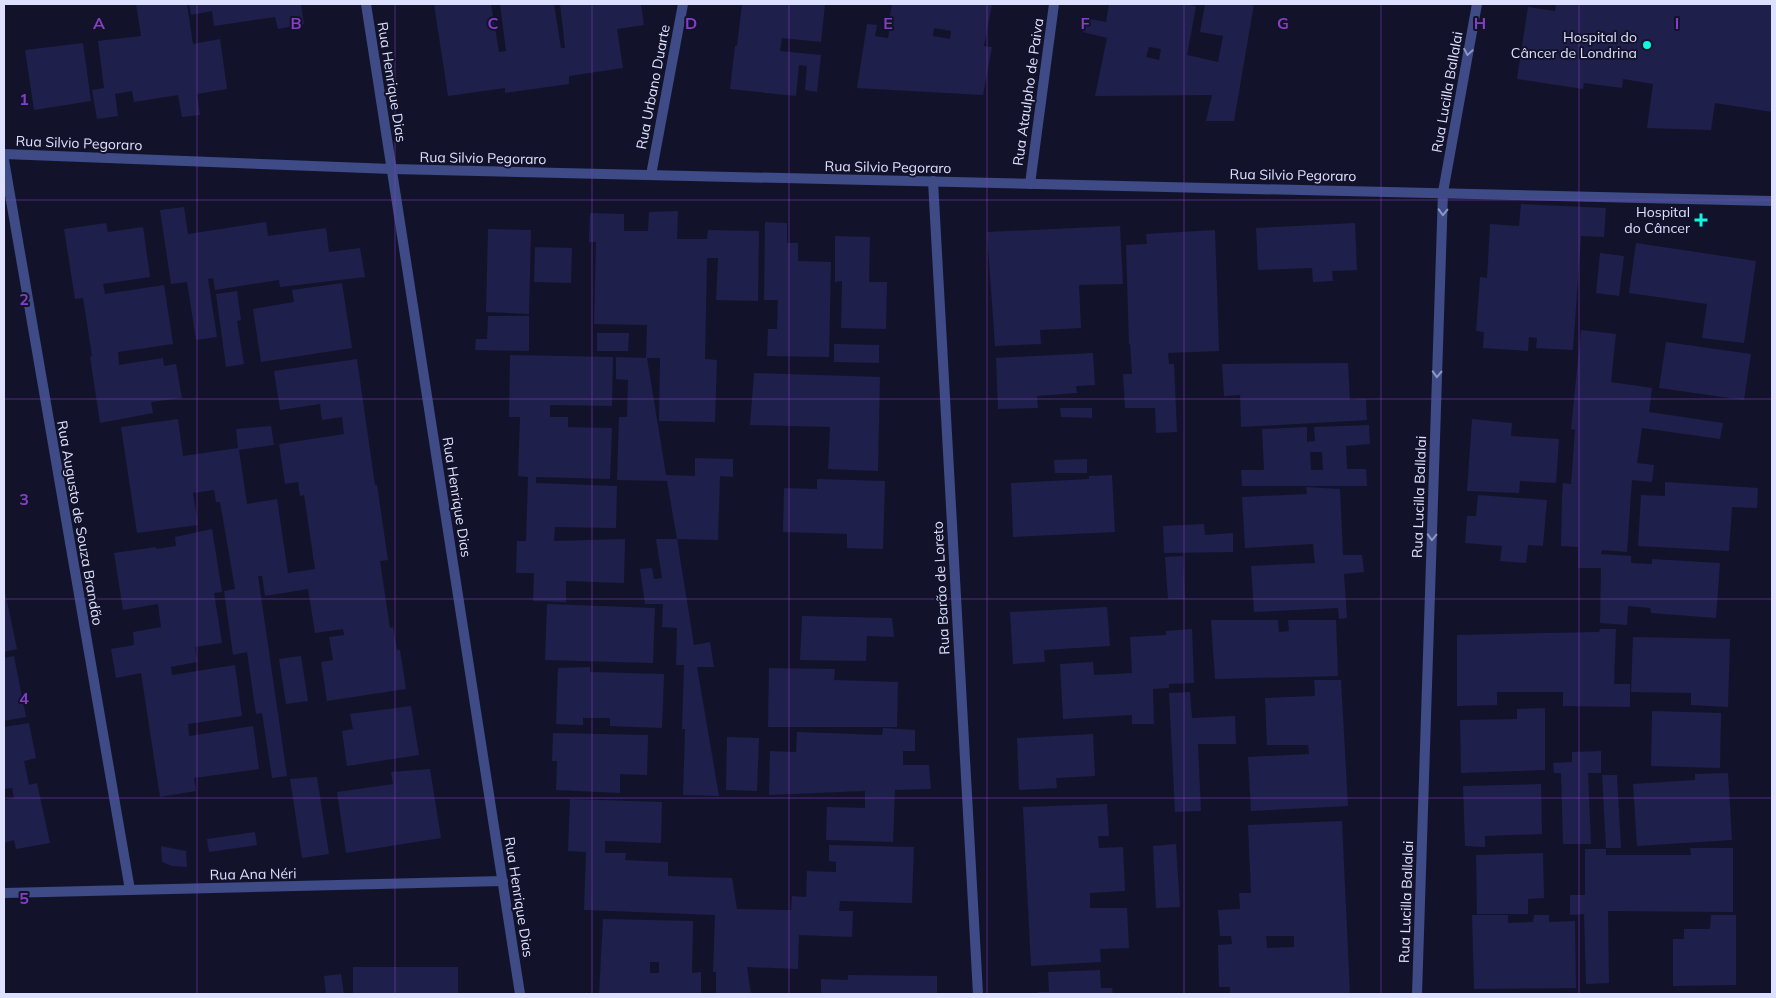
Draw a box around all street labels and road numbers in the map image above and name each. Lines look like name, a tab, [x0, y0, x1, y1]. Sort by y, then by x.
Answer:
street label: Rua Ataulpho de Paiva	[1009, 17, 1047, 167]
street label: Rua Henrique Dias	[374, 21, 410, 144]
street label: Rua Urbano Duarte	[632, 23, 674, 151]
street label: Rua Lucilla Ballalai	[1428, 30, 1466, 154]
street label: Rua Silvio Pegoraro	[15, 132, 143, 154]
street label: Rua Silvio Pegoraro	[419, 148, 547, 168]
street label: Rua Silvio Pegoraro	[824, 157, 952, 177]
street label: Rua Silvio Pegoraro	[1229, 165, 1357, 185]
street label: Rua Augusto de Souza Brandão	[53, 419, 107, 627]
street label: Rua Henrique Dias	[439, 436, 475, 559]
street label: Rua Lucilla Ballalai	[1408, 436, 1430, 558]
street label: Rua Barão de Loreto	[929, 521, 953, 655]
street label: Rua Henrique Dias	[501, 836, 537, 959]
street label: Rua Lucilla Ballalai	[1395, 841, 1417, 963]
street label: Rua Ana Néri	[209, 864, 297, 884]

